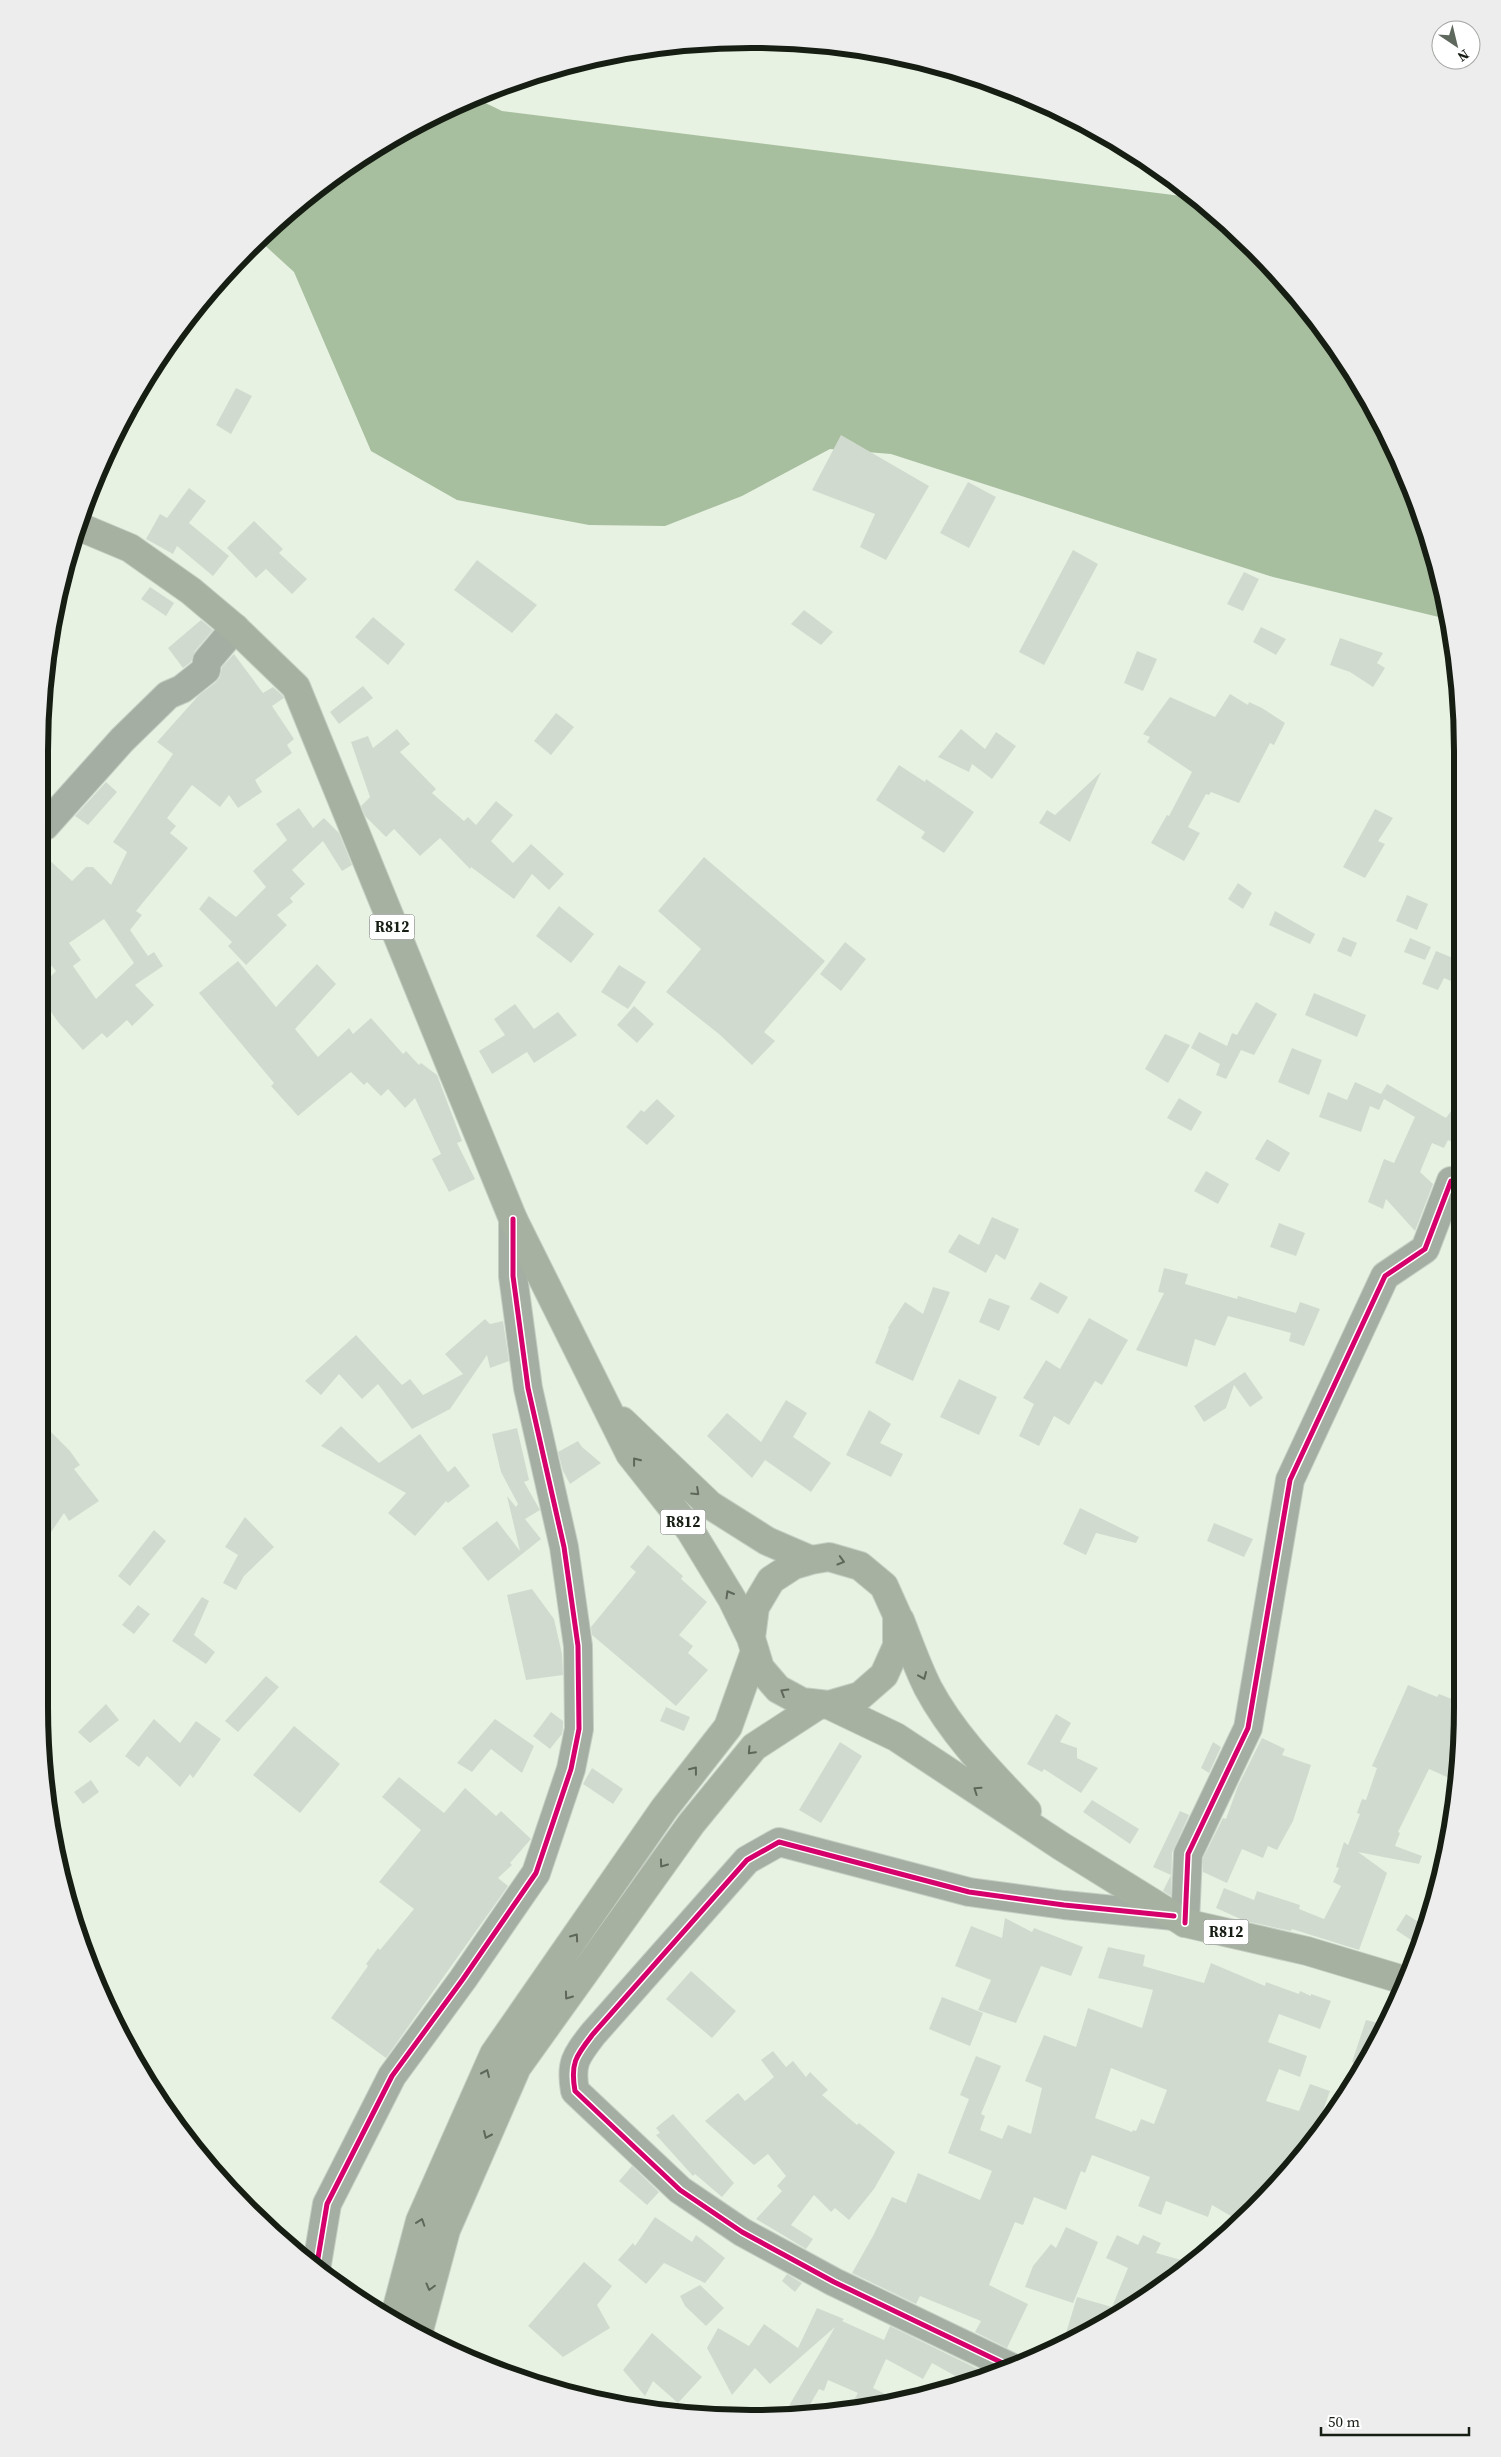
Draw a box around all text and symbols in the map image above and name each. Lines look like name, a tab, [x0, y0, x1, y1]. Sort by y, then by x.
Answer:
north arrow	[1431, 20, 1481, 70]
text: N	[1454, 45, 1473, 67]
road number: R812	[370, 914, 414, 940]
one-way arrow	[632, 1458, 641, 1467]
one-way arrow	[690, 1486, 699, 1495]
road number: R812	[660, 1510, 706, 1534]
one-way arrow	[836, 1555, 844, 1565]
one-way arrow	[726, 1590, 736, 1599]
one-way arrow	[917, 1671, 927, 1680]
one-way arrow	[780, 1688, 789, 1698]
one-way arrow	[748, 1746, 757, 1755]
one-way arrow	[688, 1767, 697, 1776]
one-way arrow	[973, 1787, 982, 1797]
one-way arrow	[660, 1858, 669, 1868]
road number: R812	[1204, 1920, 1248, 1944]
one-way arrow	[569, 1933, 578, 1943]
one-way arrow	[566, 1990, 574, 1999]
one-way arrow	[480, 2069, 490, 2078]
one-way arrow	[483, 2130, 494, 2139]
one-way arrow	[415, 2218, 425, 2226]
one-way arrow	[425, 2283, 436, 2292]
scale bar	[1321, 2404, 1468, 2436]
text: 50 m	[1328, 2411, 1360, 2432]

